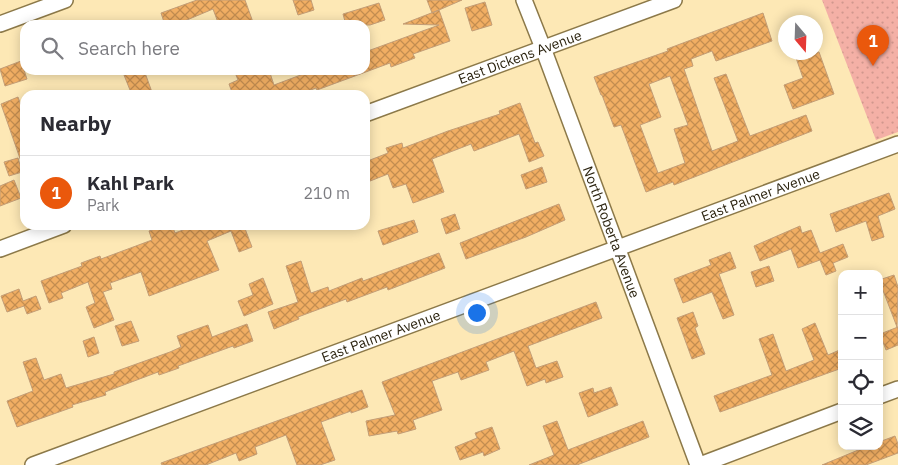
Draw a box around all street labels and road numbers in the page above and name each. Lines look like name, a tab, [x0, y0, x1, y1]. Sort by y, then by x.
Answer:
street label: East Dickens Avenue	[456, 26, 584, 88]
street label: North Roberta Avenue	[579, 164, 644, 301]
street label: East Palmer Avenue	[699, 165, 823, 225]
street label: East Palmer Avenue	[319, 306, 443, 366]

